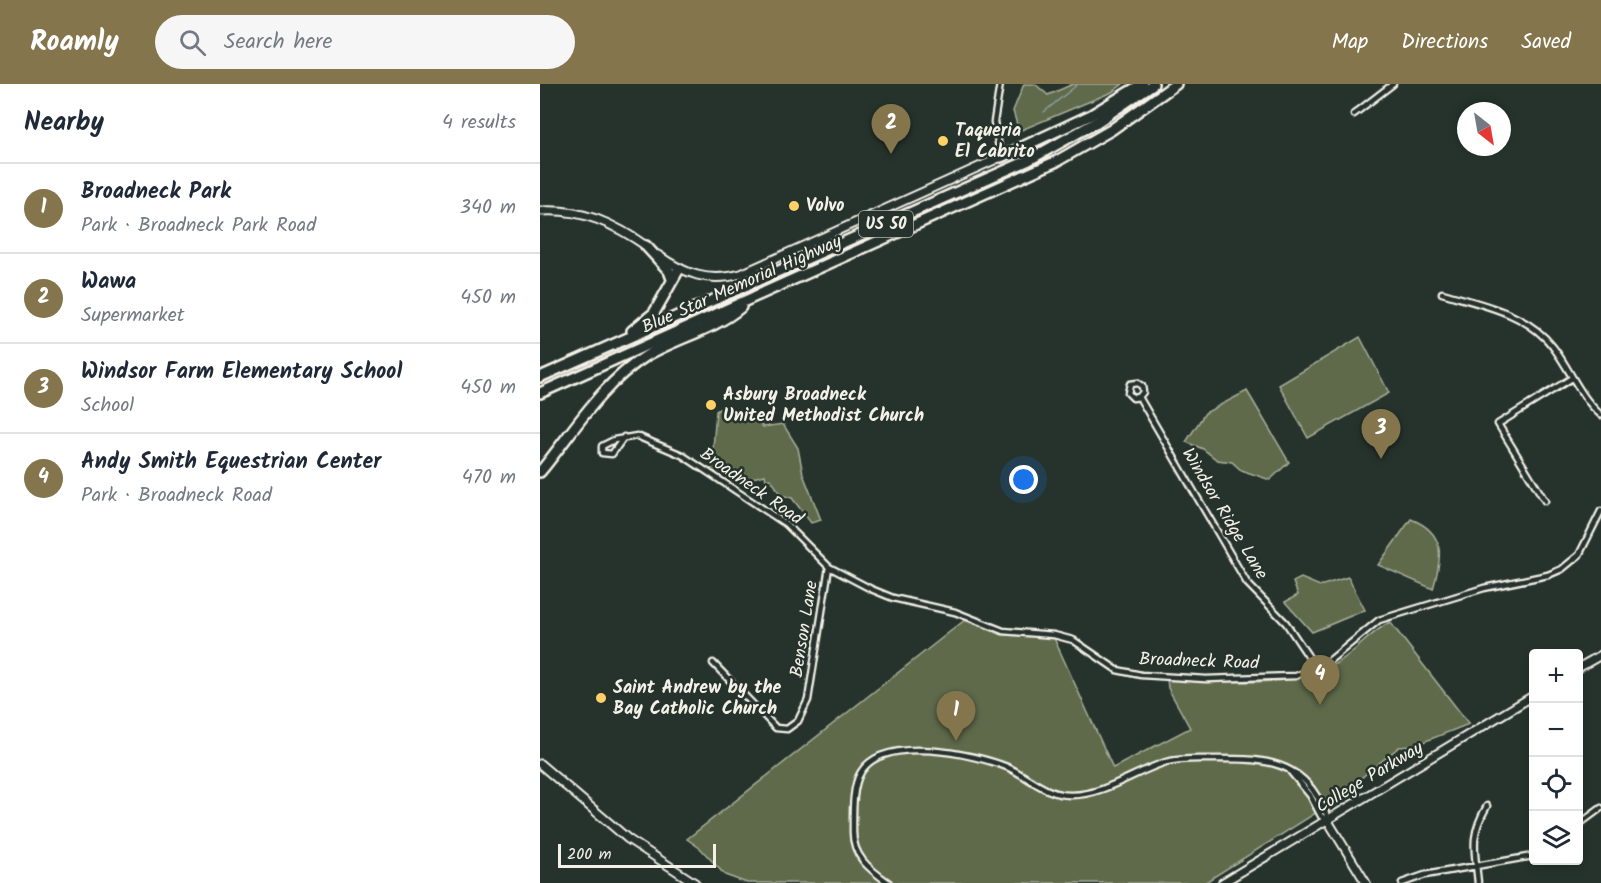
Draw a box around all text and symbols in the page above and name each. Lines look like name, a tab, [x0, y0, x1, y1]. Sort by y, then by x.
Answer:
search box	[155, 15, 575, 69]
text: Roamly	[30, 20, 119, 65]
text: Search here	[224, 25, 332, 60]
icon: search	[176, 26, 209, 59]
text: Map	[1332, 26, 1368, 59]
text: Directions	[1401, 26, 1488, 59]
text: Saved	[1521, 26, 1571, 59]
text: Nearby	[24, 102, 104, 144]
north arrow	[1457, 102, 1511, 156]
pin: 2	[872, 104, 910, 154]
text: 4 results	[442, 107, 516, 139]
place label: Taqueria El Cabrito	[955, 117, 1035, 167]
marker: Taqueria El Cabrito	[936, 134, 950, 148]
text: Broadneck Park	[81, 175, 231, 210]
text: 1	[40, 192, 47, 224]
text: 340 m	[460, 192, 516, 224]
place label: Volvo	[806, 192, 844, 221]
marker: Volvo	[787, 199, 801, 213]
text: Park · Broadneck Park Road	[81, 210, 316, 242]
road number: US 50	[859, 211, 913, 237]
street label: Blue Star Memorial Highway	[637, 227, 847, 342]
text: Wawa	[81, 265, 136, 300]
text: 2	[38, 282, 49, 314]
text: 450 m	[460, 282, 516, 314]
text: Supermarket	[81, 300, 184, 332]
text: Windsor Farm Elementary School	[81, 355, 402, 390]
text: 3	[38, 372, 49, 404]
text: 450 m	[460, 372, 516, 404]
place label: Asbury Broadneck United Methodist Church	[723, 381, 924, 431]
text: School	[81, 390, 134, 422]
marker: Asbury Broadneck United Methodist Church	[704, 398, 718, 412]
pin: 3	[1362, 410, 1400, 459]
street label: Broadneck Road	[693, 441, 809, 534]
street label: Windsor Ridge Lane	[1173, 442, 1275, 586]
text: Andy Smith Equestrian Center	[81, 445, 381, 480]
text: 4	[38, 462, 49, 494]
text: 470 m	[462, 462, 516, 494]
your location	[1009, 465, 1038, 494]
text: Park · Broadneck Road	[81, 480, 272, 512]
street label: Benson Lane	[783, 578, 827, 680]
street label: Broadneck Road	[1138, 645, 1261, 679]
map controls	[1529, 649, 1583, 865]
button: +	[1529, 649, 1583, 703]
pin: 4	[1300, 656, 1340, 705]
place label: Saint Andrew by the Bay Catholic Church	[613, 674, 782, 724]
marker: Saint Andrew by the Bay Catholic Church	[594, 691, 608, 705]
pin: 1	[936, 692, 976, 741]
button: −	[1529, 703, 1583, 757]
street label: College Parkway	[1311, 734, 1430, 822]
button: locate	[1529, 757, 1583, 811]
button: layers	[1529, 811, 1583, 865]
scale bar	[558, 841, 716, 868]
text: 200 m	[567, 842, 611, 867]

